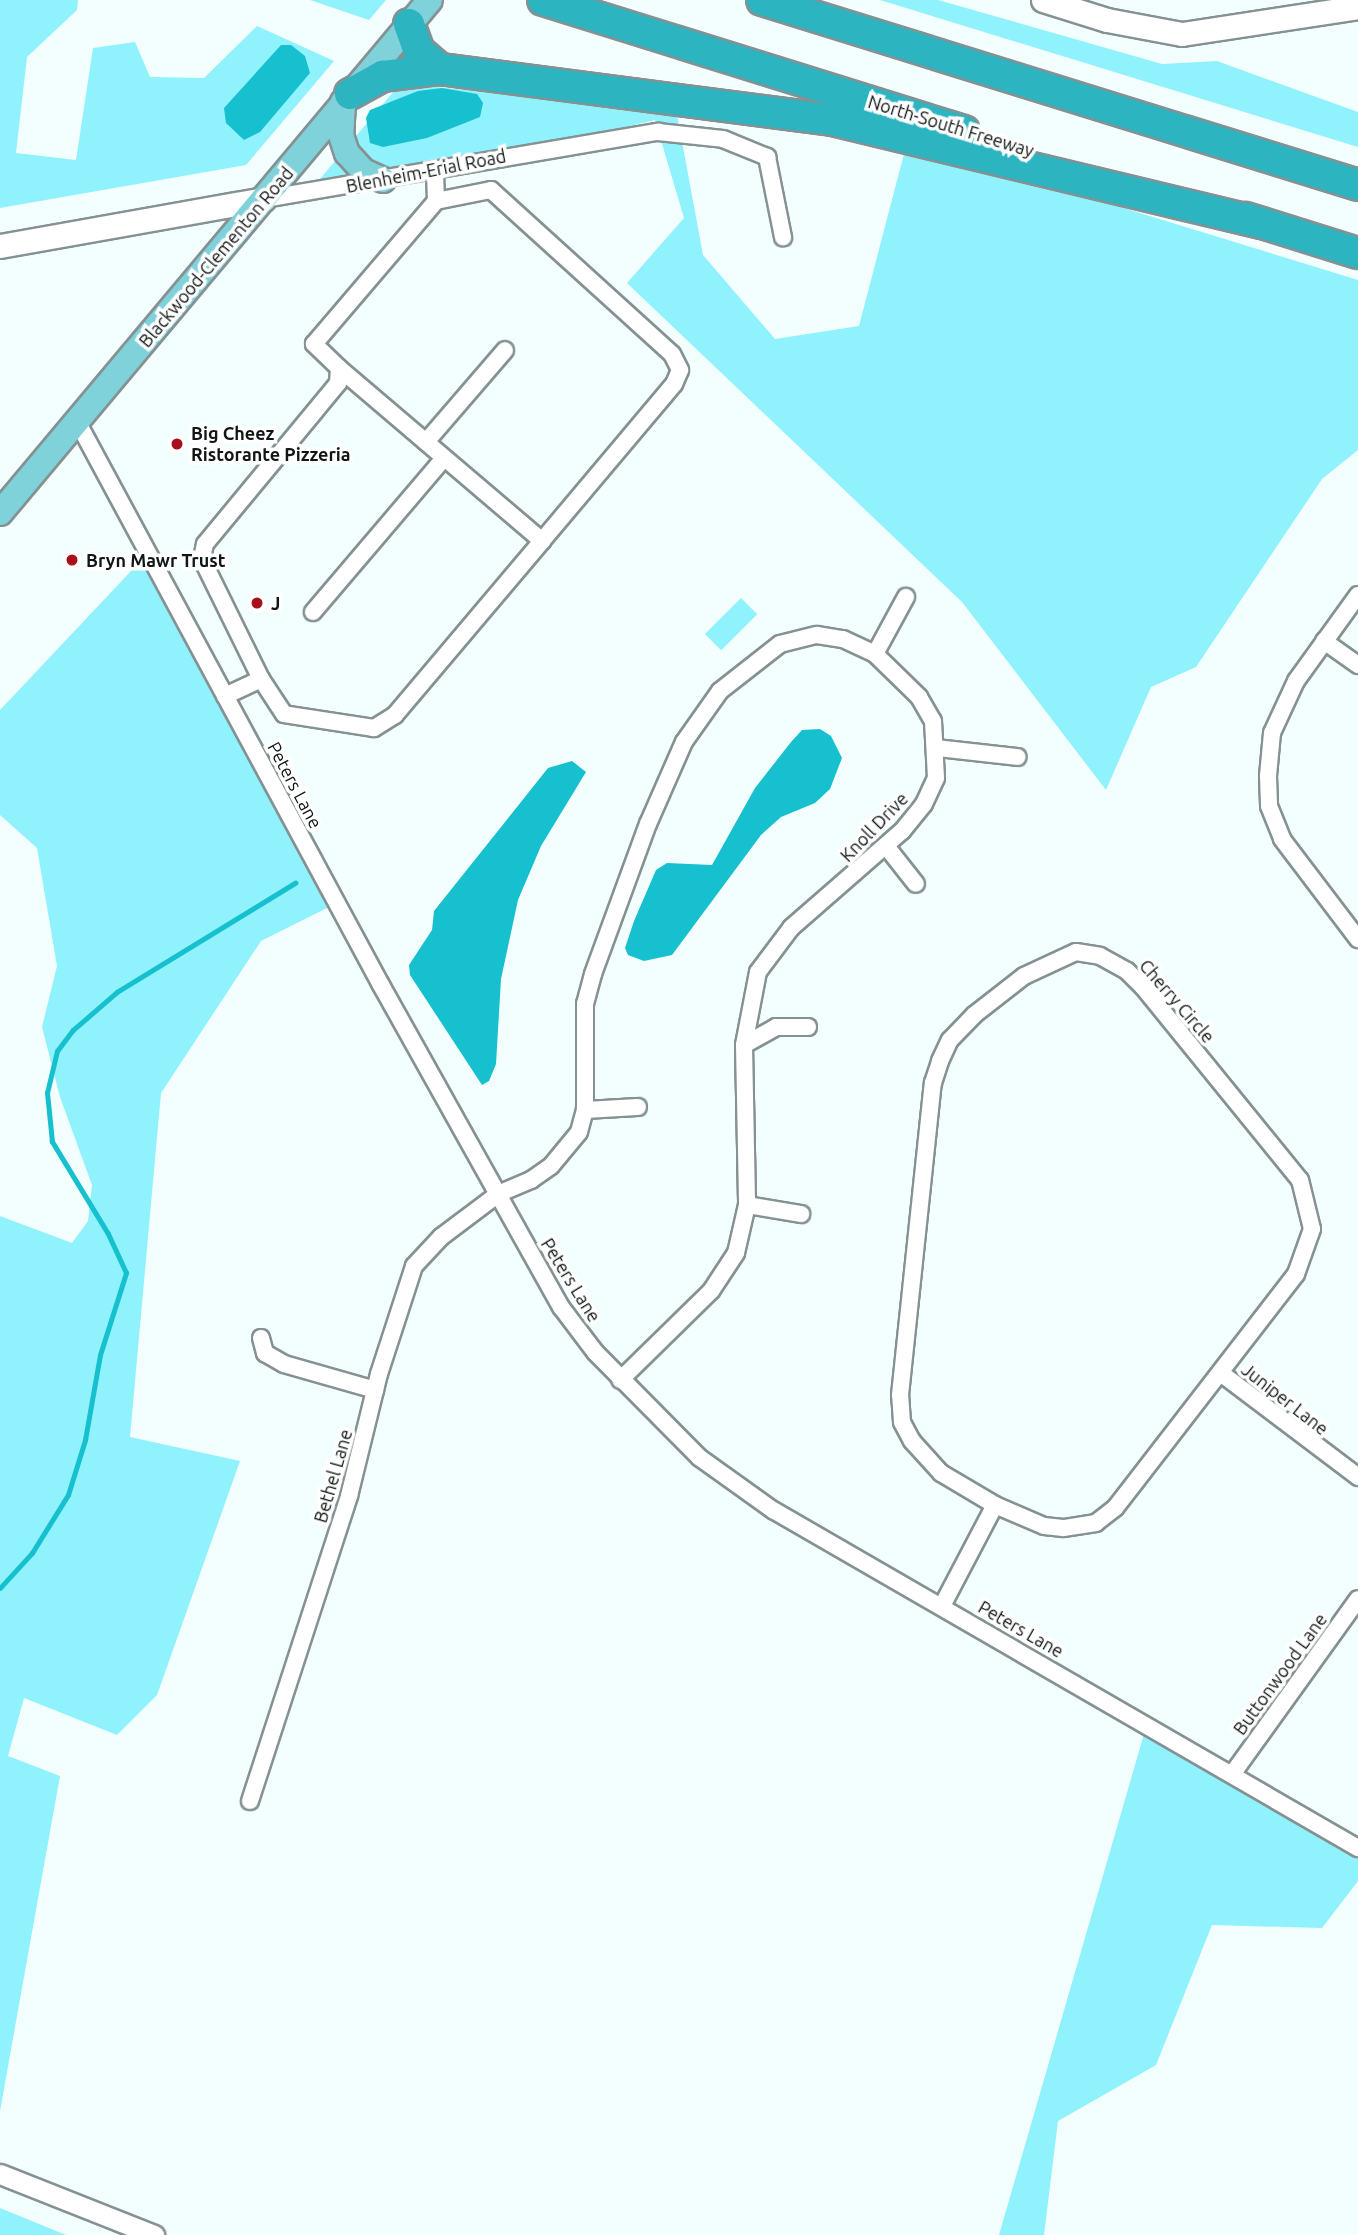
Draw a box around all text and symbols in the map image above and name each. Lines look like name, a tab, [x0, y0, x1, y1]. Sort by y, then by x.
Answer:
street label: North-South Freeway	[866, 91, 1036, 161]
street label: Blenheim-Erial Road	[344, 145, 508, 197]
street label: Blackwood-Clementon Road	[134, 162, 298, 352]
place label: Big Cheez Ristorante Pizzeria	[191, 423, 351, 466]
marker: Big Cheez Ristorante Pizzeria	[169, 436, 185, 452]
place label: Bryn Mawr Trust	[86, 549, 225, 571]
marker: Bryn Mawr Trust	[64, 552, 80, 568]
place label: J	[271, 592, 280, 614]
marker: J	[249, 595, 265, 611]
street label: Peters Lane	[263, 738, 327, 832]
street label: Knoll Drive	[836, 788, 912, 866]
street label: Cherry Circle	[1135, 955, 1219, 1047]
street label: Peters Lane	[537, 1234, 605, 1326]
street label: Juniper Lane	[1237, 1359, 1333, 1439]
street label: Bethel Lane	[309, 1427, 357, 1525]
street label: Peters Lane	[975, 1596, 1067, 1662]
street label: Buttonwood Lane	[1229, 1609, 1331, 1739]

